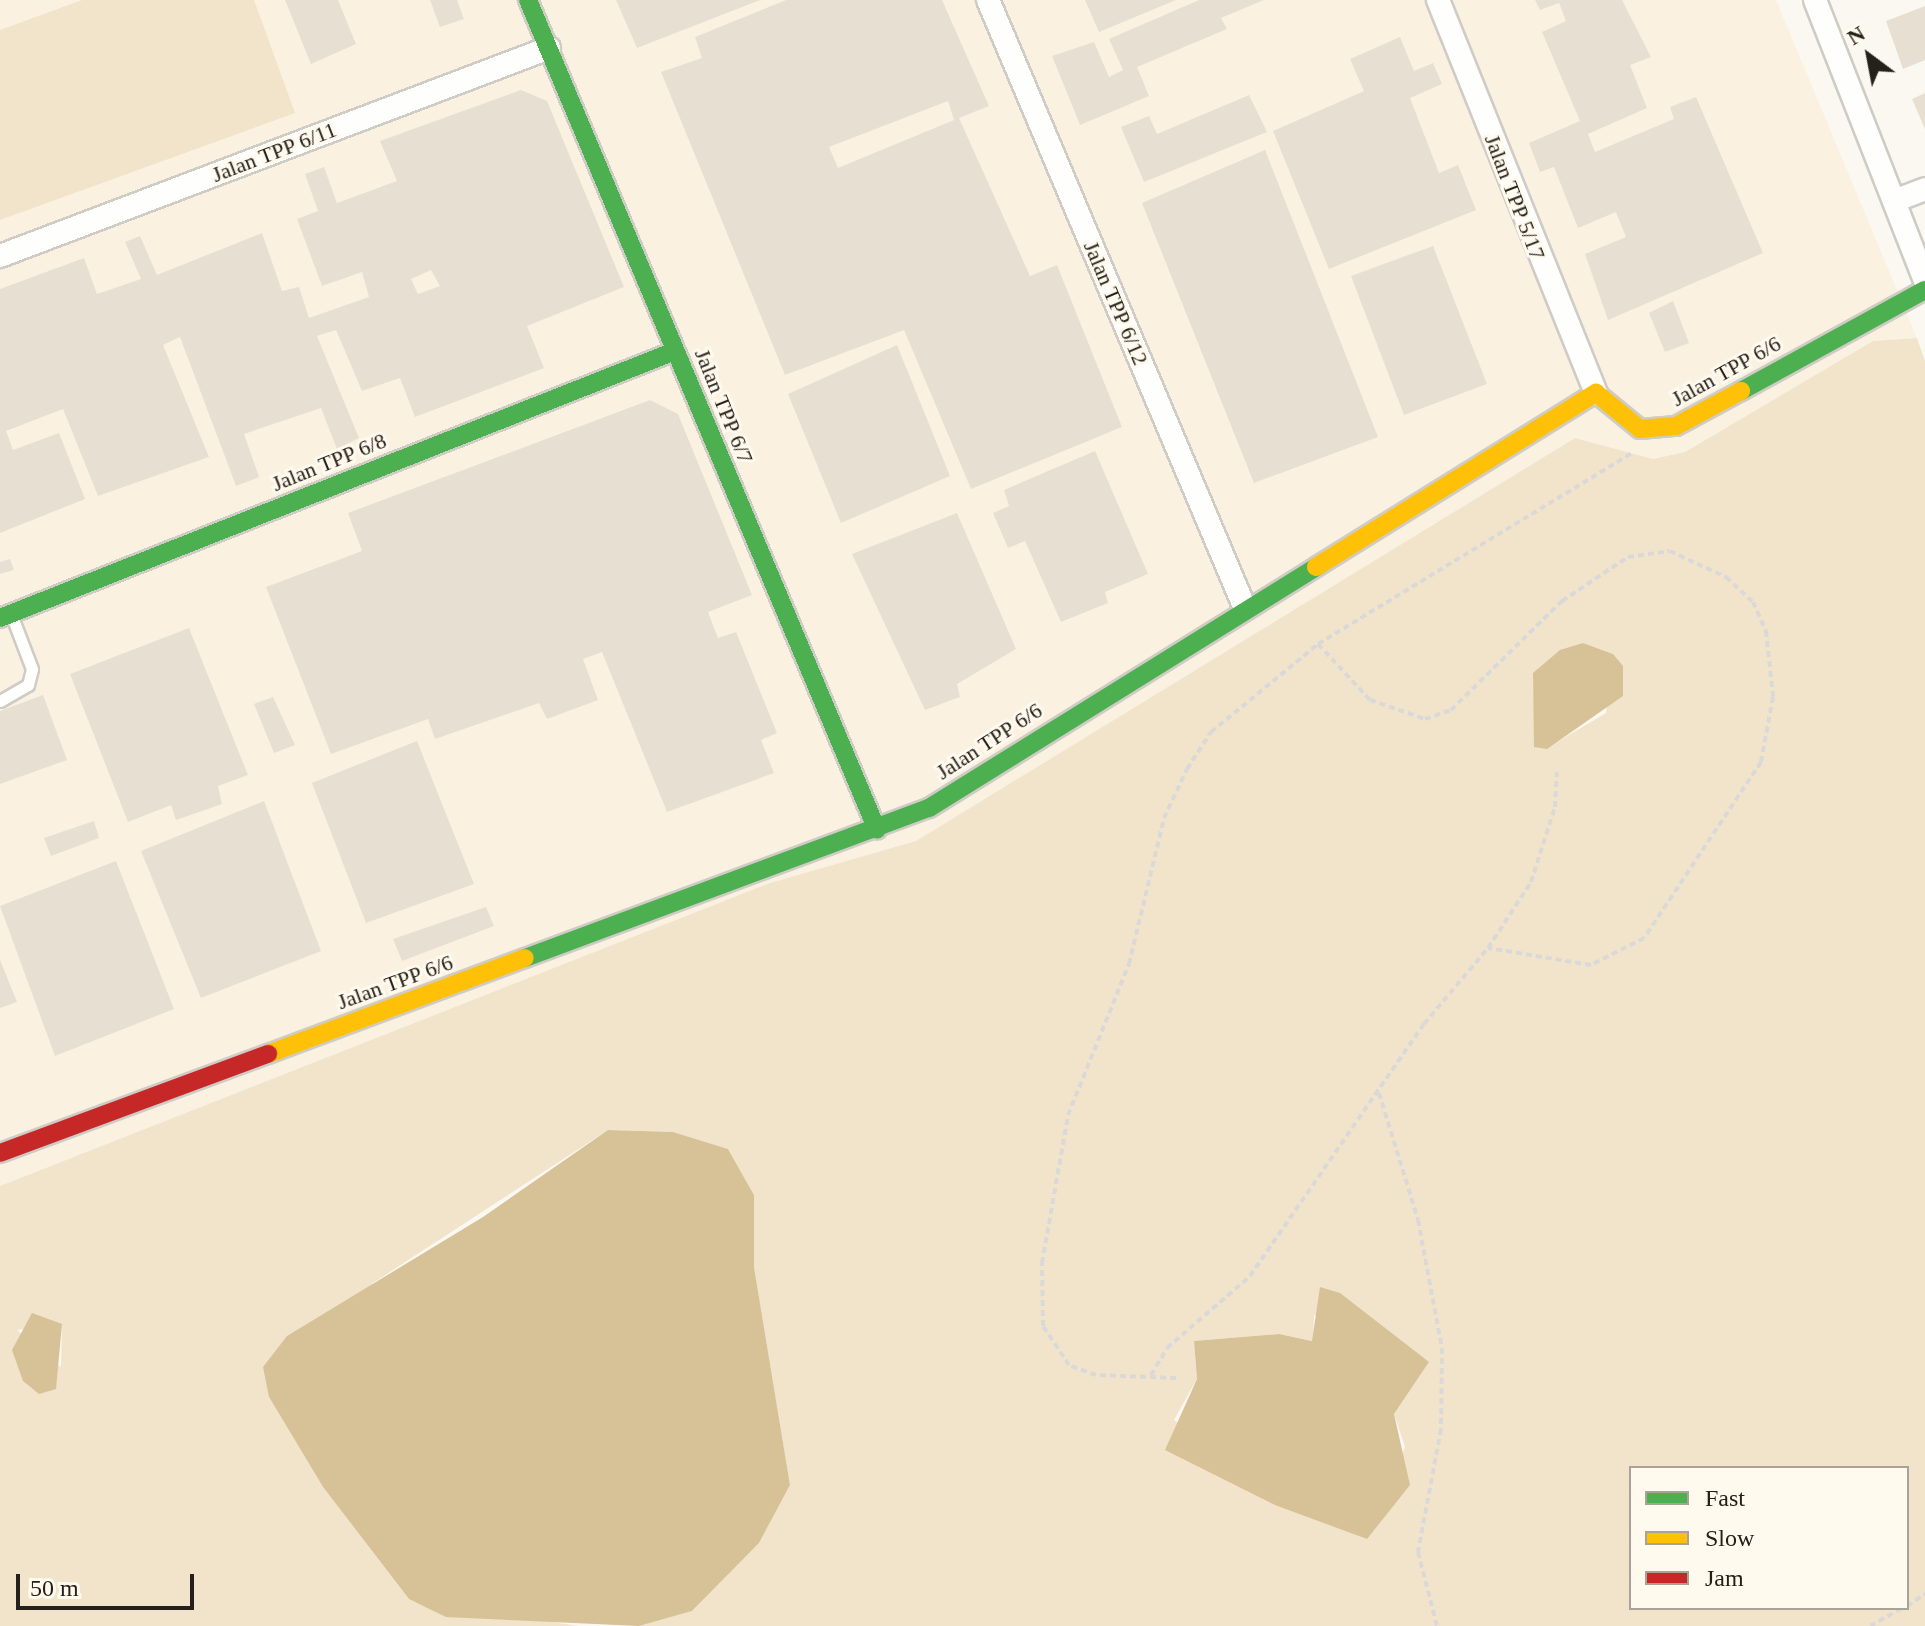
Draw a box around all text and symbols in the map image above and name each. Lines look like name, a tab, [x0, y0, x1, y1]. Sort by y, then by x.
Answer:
north arrow	[1829, 16, 1909, 96]
text: N	[1843, 20, 1869, 50]
street label: Jalan TPP 6/11	[207, 116, 341, 188]
street label: Jalan TPP 5/17	[1479, 130, 1551, 264]
street label: Jalan TPP 6/12	[1078, 237, 1154, 369]
street label: Jalan TPP 6/6	[1666, 330, 1786, 412]
street label: Jalan TPP 6/7	[689, 344, 759, 468]
street label: Jalan TPP 6/8	[267, 427, 391, 497]
street label: Jalan TPP 6/6	[931, 697, 1047, 785]
street label: Jalan TPP 6/6	[333, 949, 457, 1015]
legend	[1629, 1466, 1909, 1610]
text: Fast	[1705, 1485, 1745, 1511]
text: Slow	[1705, 1525, 1754, 1551]
scale bar	[20, 1558, 198, 1608]
text: Jam	[1705, 1565, 1744, 1591]
text: 50 m	[30, 1575, 79, 1601]

